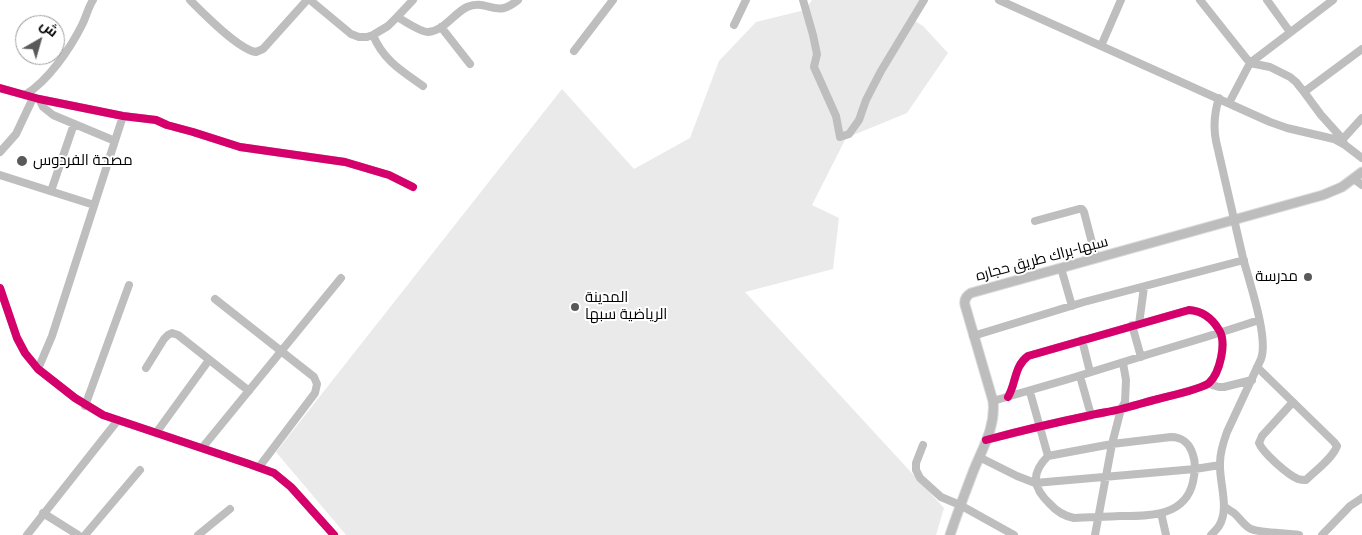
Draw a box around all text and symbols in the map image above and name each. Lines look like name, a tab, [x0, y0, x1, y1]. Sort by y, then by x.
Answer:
north arrow	[15, 15, 65, 65]
text: ش	[37, 16, 61, 41]
place label: مصحة الفردوس	[33, 152, 133, 170]
marker: مصحة الفردوس	[15, 154, 29, 168]
street label: سبها-براك طريق حجاره	[974, 233, 1110, 285]
place label: مدرسة	[1255, 268, 1298, 286]
marker: مدرسة	[1302, 271, 1314, 283]
place label: المدينة الرياضية سبها	[585, 289, 667, 324]
marker: المدينة الرياضية سبها	[569, 301, 581, 313]

